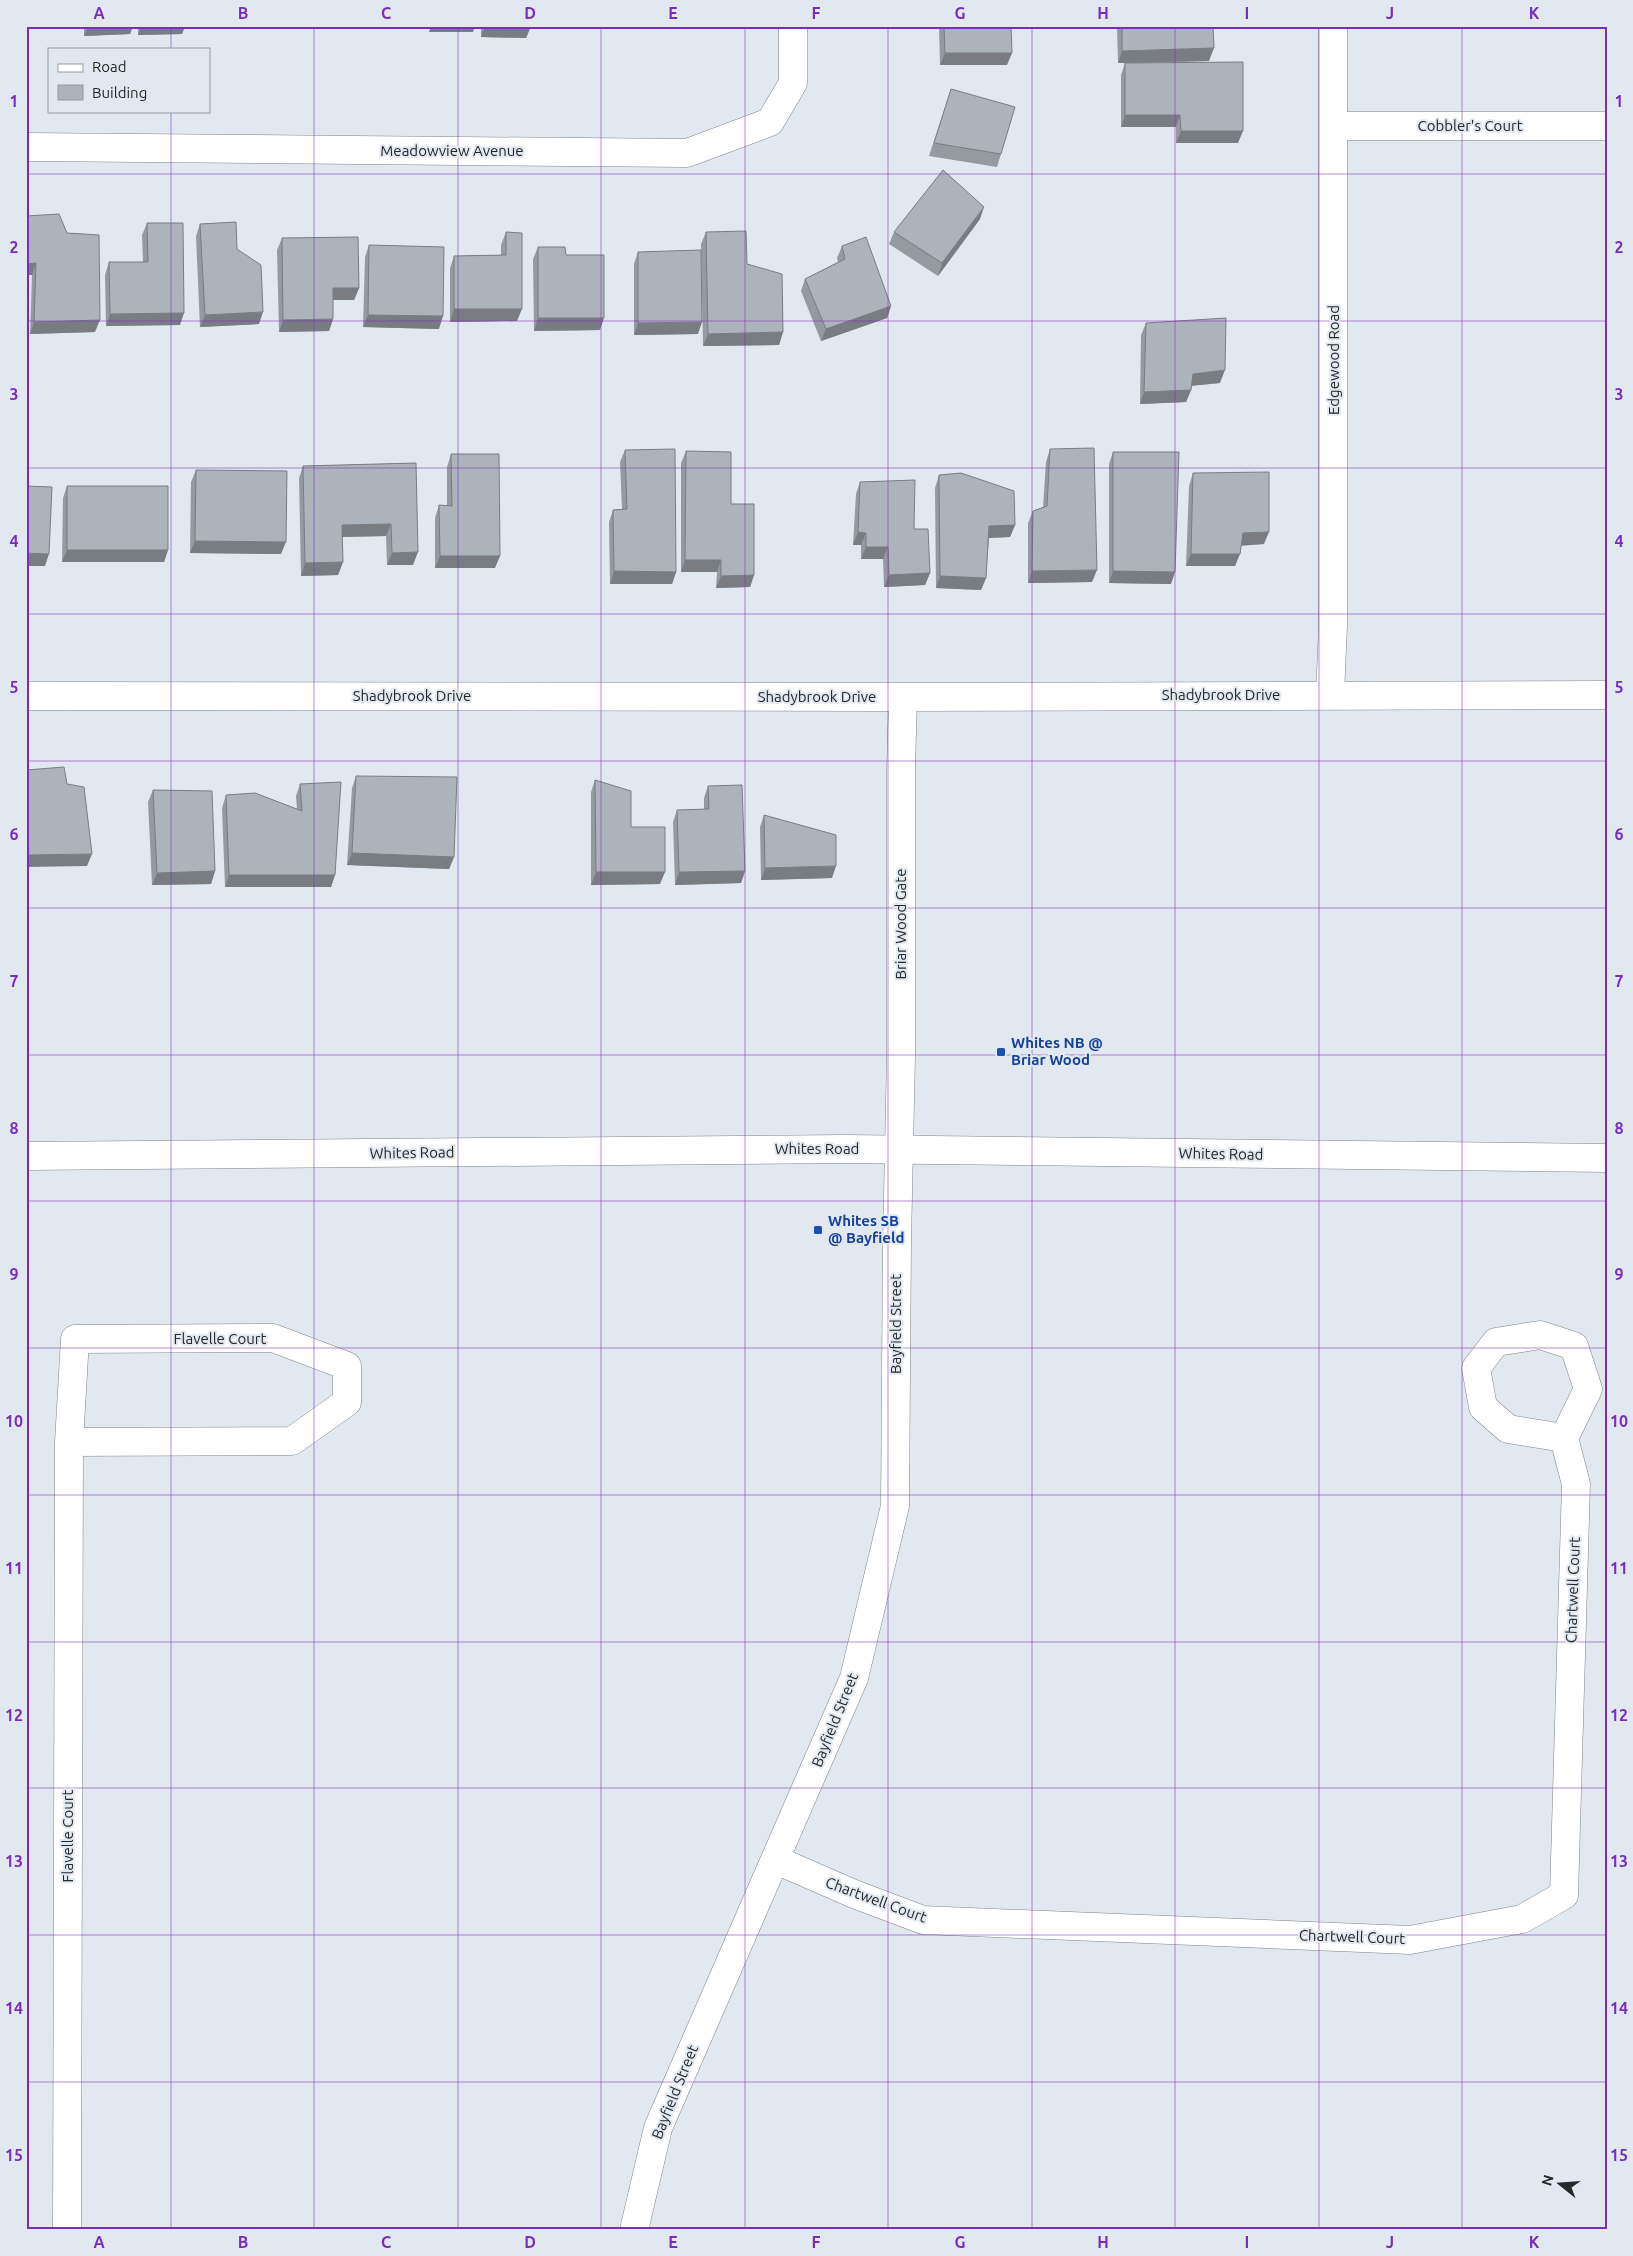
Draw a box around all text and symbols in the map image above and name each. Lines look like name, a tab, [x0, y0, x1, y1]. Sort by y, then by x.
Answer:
text: A	[93, 4, 105, 22]
text: B	[238, 4, 248, 22]
text: C	[381, 4, 391, 22]
text: D	[524, 4, 536, 22]
text: E	[668, 4, 678, 22]
text: F	[812, 4, 821, 22]
text: G	[954, 4, 966, 22]
text: H	[1097, 4, 1109, 22]
text: I	[1245, 4, 1249, 22]
text: J	[1386, 4, 1394, 22]
text: K	[1529, 4, 1540, 22]
legend	[48, 48, 210, 112]
text: Road	[92, 58, 127, 75]
text: Building	[92, 84, 147, 101]
text: 1	[9, 92, 19, 110]
text: 1	[1614, 92, 1624, 110]
street label: Cobbler's Court	[1417, 117, 1523, 134]
street label: Meadowview Avenue	[380, 142, 524, 159]
text: 2	[9, 238, 19, 256]
text: 2	[1614, 238, 1624, 256]
street label: Edgewood Road	[1325, 305, 1342, 415]
text: 3	[9, 385, 19, 403]
text: 3	[1614, 385, 1624, 403]
text: 4	[9, 532, 19, 550]
text: 4	[1614, 532, 1624, 550]
text: 5	[9, 678, 19, 696]
text: 5	[1614, 678, 1624, 696]
street label: Shadybrook Drive	[1162, 686, 1280, 703]
street label: Shadybrook Drive	[353, 687, 471, 704]
street label: Shadybrook Drive	[758, 688, 876, 705]
text: 6	[9, 825, 19, 843]
text: 6	[1614, 825, 1624, 843]
street label: Briar Wood Gate	[892, 869, 909, 979]
text: 7	[9, 972, 19, 990]
text: 7	[1614, 972, 1624, 990]
place label: Whites NB @ Briar Wood	[1011, 1034, 1103, 1068]
marker: Whites NB @ Briar Wood	[995, 1046, 1007, 1058]
text: 8	[9, 1119, 19, 1137]
text: 8	[1614, 1119, 1624, 1137]
street label: Whites Road	[775, 1140, 859, 1157]
street label: Whites Road	[369, 1143, 455, 1162]
street label: Whites Road	[1178, 1144, 1264, 1163]
place label: Whites SB @ Bayfield	[828, 1212, 904, 1246]
marker: Whites SB @ Bayfield	[812, 1224, 824, 1236]
text: 9	[9, 1265, 19, 1283]
text: 9	[1614, 1265, 1624, 1283]
street label: Bayfield Street	[887, 1274, 904, 1374]
street label: Flavelle Court	[174, 1330, 266, 1347]
text: 10	[5, 1412, 23, 1430]
text: 10	[1610, 1412, 1628, 1430]
street label: Chartwell Court	[1562, 1536, 1583, 1643]
text: 11	[5, 1559, 23, 1577]
text: 11	[1610, 1559, 1628, 1577]
street label: Bayfield Street	[808, 1670, 861, 1769]
text: 12	[5, 1706, 23, 1724]
text: 12	[1610, 1706, 1628, 1724]
street label: Flavelle Court	[59, 1790, 76, 1882]
text: 13	[5, 1852, 23, 1870]
text: 13	[1610, 1852, 1628, 1870]
street label: Chartwell Court	[823, 1873, 929, 1926]
street label: Chartwell Court	[1299, 1926, 1406, 1947]
text: 14	[5, 1999, 23, 2017]
text: 14	[1610, 1999, 1628, 2017]
street label: Bayfield Street	[648, 2042, 701, 2141]
text: 15	[5, 2146, 23, 2164]
text: 15	[1610, 2146, 1628, 2164]
north arrow	[1536, 2158, 1586, 2208]
text: N	[1538, 2173, 1557, 2188]
text: A	[93, 2233, 105, 2251]
text: B	[238, 2233, 248, 2251]
text: C	[381, 2233, 391, 2251]
text: D	[524, 2233, 536, 2251]
text: E	[668, 2233, 678, 2251]
text: F	[812, 2233, 821, 2251]
text: G	[954, 2233, 966, 2251]
text: H	[1097, 2233, 1109, 2251]
text: I	[1245, 2233, 1249, 2251]
text: J	[1386, 2233, 1394, 2251]
text: K	[1529, 2233, 1540, 2251]

